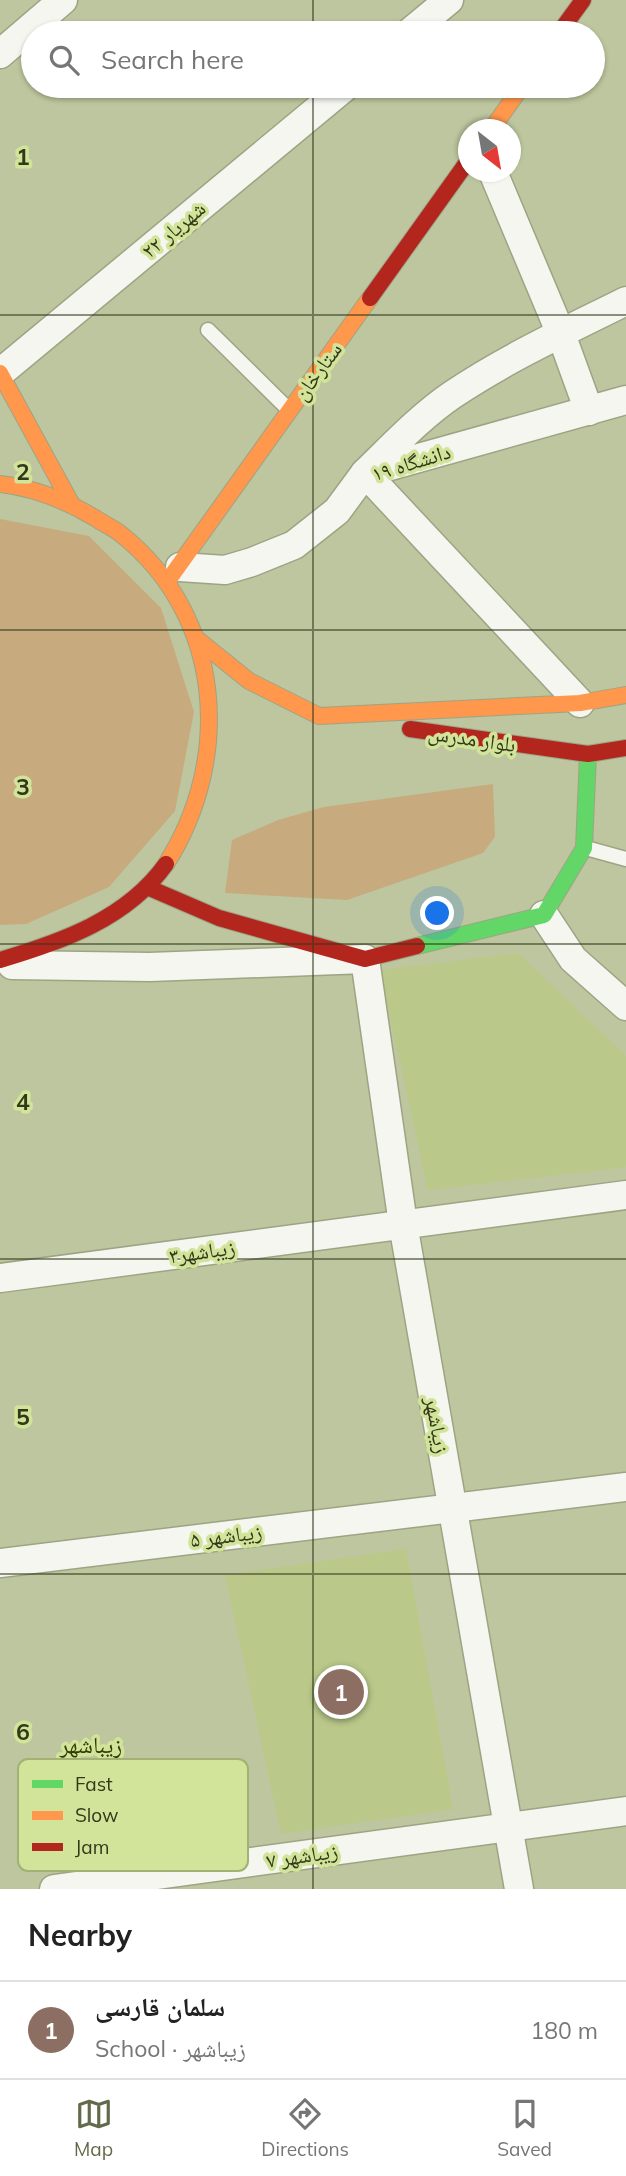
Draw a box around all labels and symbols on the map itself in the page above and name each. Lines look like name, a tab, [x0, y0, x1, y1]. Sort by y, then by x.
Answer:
north arrow	[458, 119, 521, 182]
text: 1	[16, 142, 30, 171]
street label: شهریار ۲۲	[136, 195, 210, 263]
street label: ستارخان	[287, 337, 347, 405]
street label: دانشگاه ۱۹	[368, 438, 454, 486]
text: 2	[16, 457, 30, 486]
street label: بلوار مدرس	[426, 719, 518, 758]
text: 3	[16, 772, 30, 801]
your location	[420, 896, 454, 930]
text: 4	[16, 1087, 30, 1116]
street label: زیباشهر۳	[167, 1233, 237, 1269]
street label: زیباشهر	[420, 1394, 456, 1455]
text: 5	[16, 1402, 30, 1431]
street label: زیباشهر ۵	[189, 1518, 263, 1552]
pin: 1	[318, 1666, 364, 1718]
text: 6	[16, 1717, 30, 1746]
district label: زیباشهر	[59, 1730, 122, 1759]
legend	[18, 1759, 248, 1871]
text: Fast	[75, 1772, 113, 1796]
text: Slow	[75, 1803, 119, 1827]
text: Jam	[75, 1835, 109, 1859]
street label: زیباشهر ۷	[265, 1837, 339, 1873]

